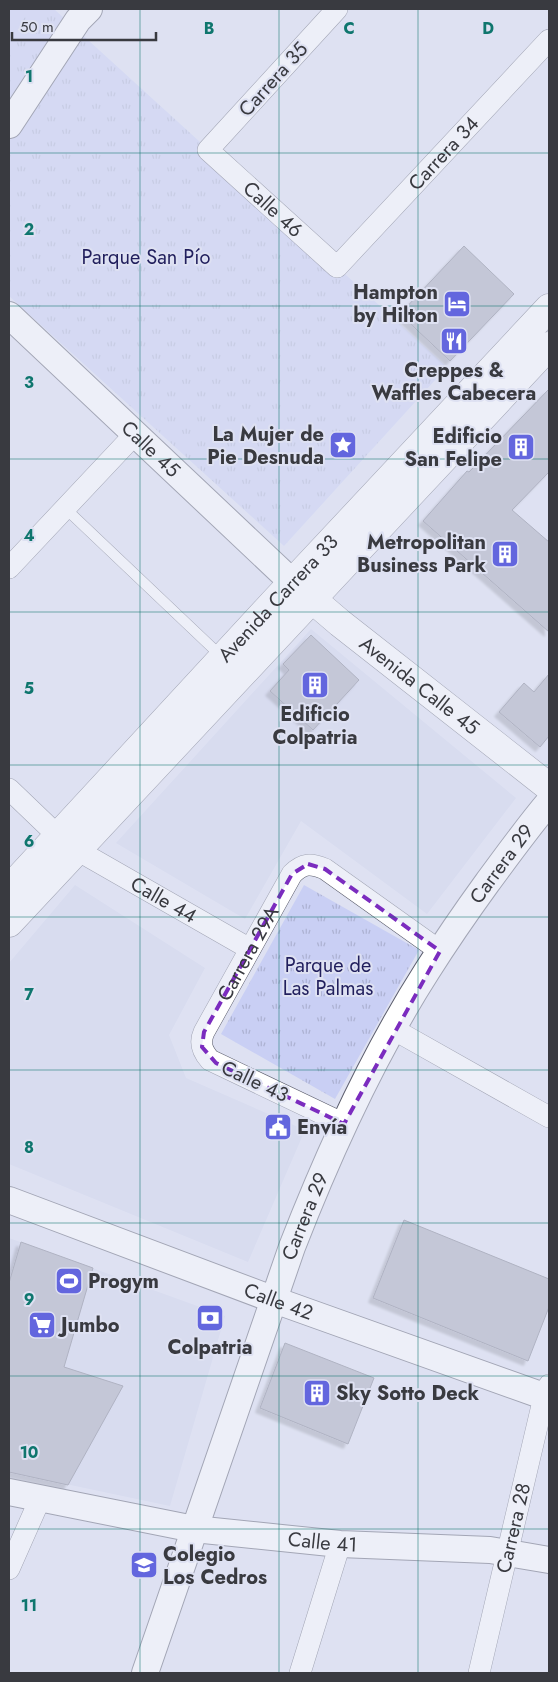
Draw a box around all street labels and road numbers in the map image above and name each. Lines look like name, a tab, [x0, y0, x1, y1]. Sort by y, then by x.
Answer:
street label: Carrera 35	[232, 36, 315, 123]
street label: Carrera 34	[402, 110, 486, 197]
street label: Calle 46	[236, 174, 309, 244]
street label: Calle 45	[114, 414, 187, 484]
street label: Avenida Carrera 33	[211, 528, 345, 669]
street label: Avenida Calle 45	[353, 629, 485, 742]
street label: Carrera 29	[463, 818, 541, 910]
street label: Calle 44	[125, 870, 202, 931]
street label: Carrera 29A	[210, 900, 287, 1006]
street label: Calle 43	[216, 1053, 293, 1110]
street label: Carrera 29	[275, 1168, 336, 1264]
street label: Calle 42	[240, 1276, 317, 1328]
street label: Carrera 28	[489, 1480, 538, 1576]
street label: Calle 41	[287, 1525, 358, 1560]

